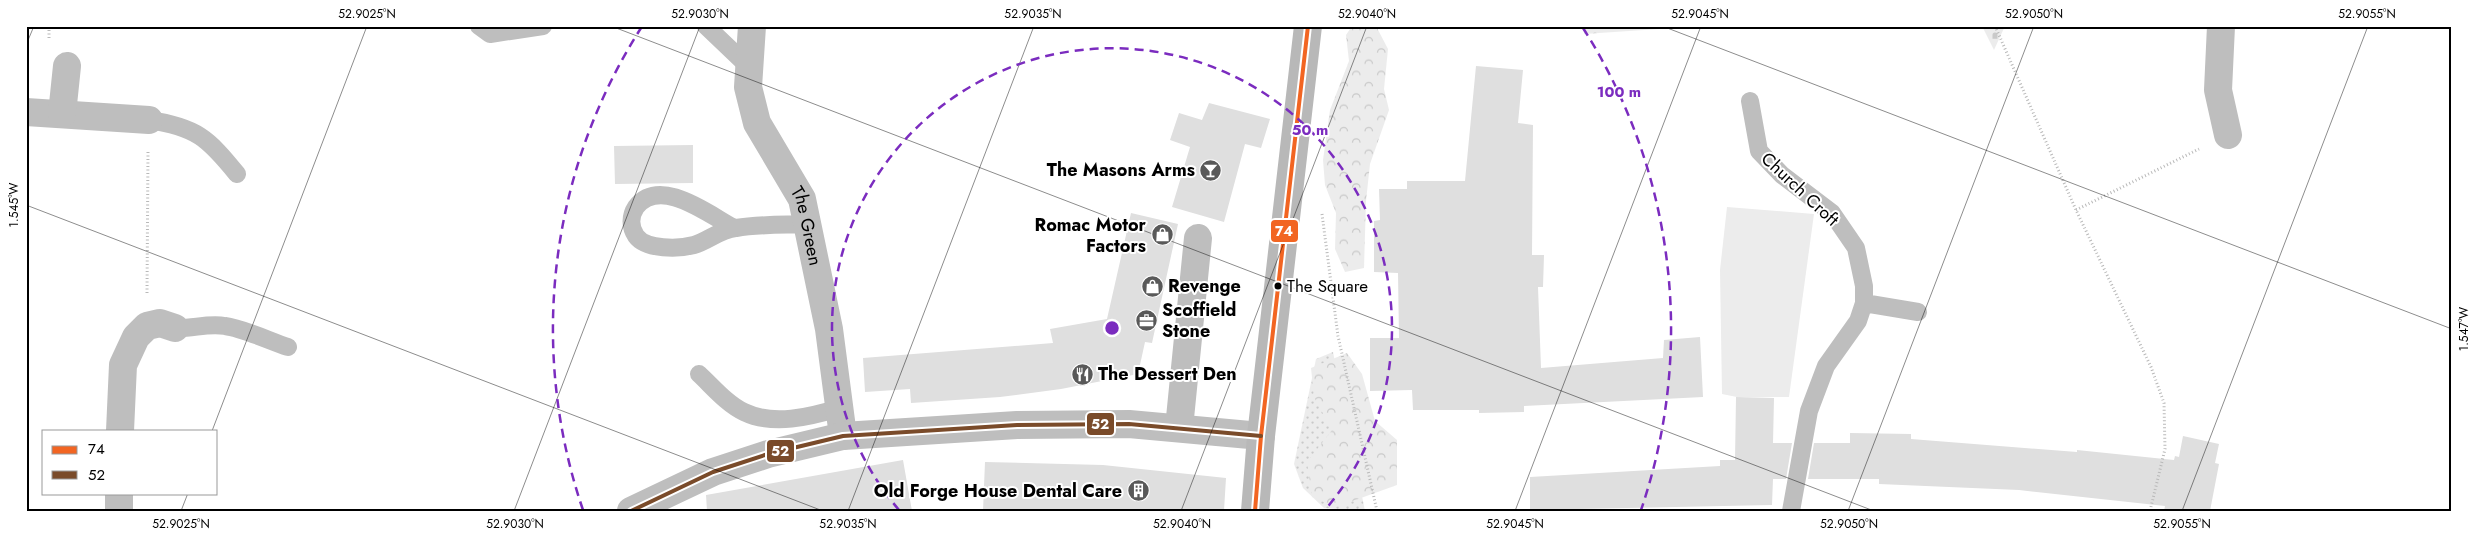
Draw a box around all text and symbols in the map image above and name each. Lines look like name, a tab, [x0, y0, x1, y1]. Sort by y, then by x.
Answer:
text: 52.9025°N	[338, 5, 396, 23]
text: 52.9030°N	[671, 5, 729, 23]
text: 52.9035°N	[1004, 5, 1062, 23]
text: 52.9040°N	[1338, 5, 1396, 23]
text: 52.9045°N	[1671, 5, 1729, 23]
text: 52.9050°N	[2005, 5, 2063, 23]
text: 52.9055°N	[2338, 5, 2396, 23]
text: 100 m	[1597, 81, 1641, 103]
text: 50 m	[1292, 119, 1328, 141]
street label: Church Croft	[1755, 146, 1845, 232]
place label: The Masons Arms	[1047, 157, 1195, 183]
bar icon: The Masons Arms	[1199, 158, 1223, 182]
street label: The Green	[784, 181, 828, 268]
text: 1.545°W	[5, 183, 23, 227]
place label: Romac Motor Factors	[1035, 212, 1147, 259]
line badge: 74	[1270, 219, 1299, 243]
text: 74	[1275, 221, 1293, 241]
shop icon: Romac Motor Factors	[1150, 223, 1174, 247]
place label: Revenge	[1168, 273, 1241, 299]
shop icon: Revenge	[1140, 274, 1164, 298]
place label: The Square	[1287, 274, 1368, 298]
marker: The Square	[1273, 281, 1283, 291]
place label: Scoffield Stone	[1162, 297, 1236, 344]
text: 1.547°W	[2455, 307, 2473, 351]
office icon: Scoffield Stone	[1134, 308, 1158, 332]
centre of rings	[1103, 319, 1121, 337]
place label: The Dessert Den	[1098, 361, 1237, 387]
restaurant icon: The Dessert Den	[1070, 362, 1094, 386]
line badge: 52	[1086, 412, 1115, 436]
text: 52	[1091, 414, 1109, 434]
legend	[42, 430, 218, 494]
text: 74	[88, 438, 105, 460]
line badge: 52	[766, 439, 795, 463]
text: 52	[771, 441, 789, 461]
text: 52	[88, 464, 105, 486]
place label: Old Forge House Dental Care	[874, 478, 1122, 504]
building icon: Old Forge House Dental Care	[1126, 479, 1150, 503]
text: 52.9025°N	[152, 515, 210, 533]
text: 52.9030°N	[486, 515, 544, 533]
text: 52.9035°N	[819, 515, 877, 533]
text: 52.9040°N	[1153, 515, 1211, 533]
text: 52.9045°N	[1486, 515, 1544, 533]
text: 52.9050°N	[1820, 515, 1878, 533]
text: 52.9055°N	[2153, 515, 2211, 533]

